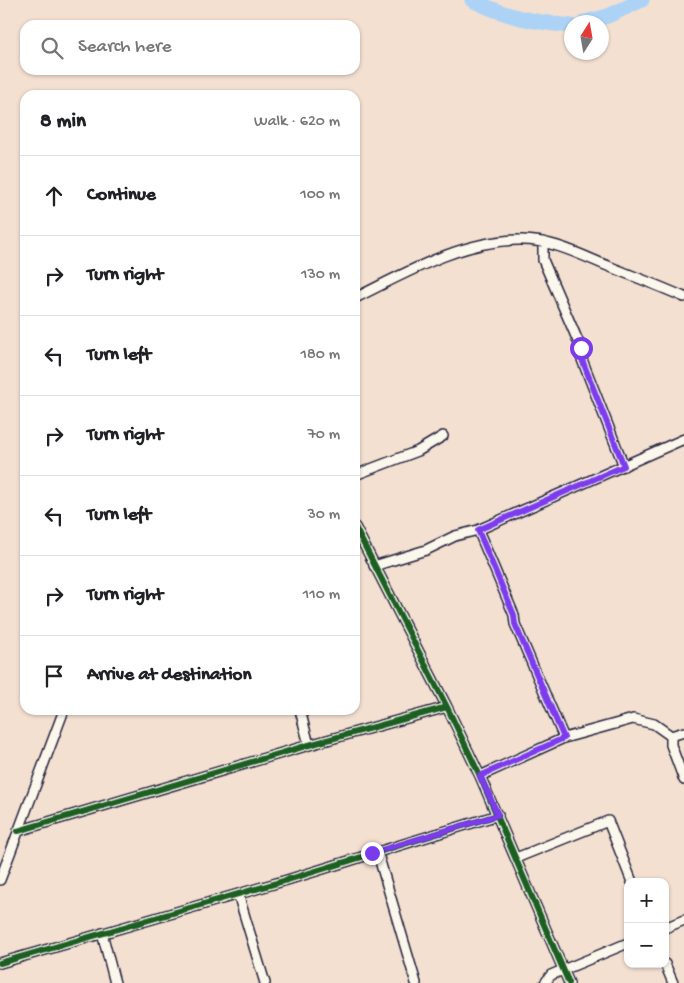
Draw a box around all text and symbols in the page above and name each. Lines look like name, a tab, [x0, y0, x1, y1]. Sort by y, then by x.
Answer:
north arrow	[564, 15, 609, 60]
search box	[20, 20, 360, 75]
icon: search	[38, 34, 66, 62]
text: Search here	[78, 36, 172, 59]
text: 8 min	[40, 110, 86, 135]
text: Walk · 620 m	[254, 113, 340, 132]
icon: ahead	[40, 182, 68, 210]
text: Continue	[87, 184, 156, 207]
text: 100 m	[300, 186, 340, 205]
icon: right	[40, 262, 68, 290]
text: Turn right	[87, 264, 163, 287]
text: 130 m	[301, 266, 340, 285]
route start	[570, 337, 593, 360]
icon: left	[40, 342, 68, 370]
text: Turn left	[87, 344, 151, 367]
text: 180 m	[301, 346, 340, 365]
icon: right	[40, 422, 68, 450]
text: Turn right	[87, 424, 163, 447]
text: 70 m	[307, 426, 340, 445]
icon: left	[40, 502, 68, 530]
text: Turn left	[87, 504, 151, 527]
text: 30 m	[307, 506, 340, 525]
icon: right	[40, 582, 68, 610]
text: Turn right	[87, 584, 163, 607]
text: 110 m	[303, 586, 340, 605]
icon: arrive	[40, 662, 68, 690]
text: Arrive at destination	[87, 664, 251, 687]
route end	[361, 842, 384, 865]
map controls	[624, 878, 669, 968]
button: +	[624, 878, 669, 923]
button: −	[624, 923, 669, 968]

